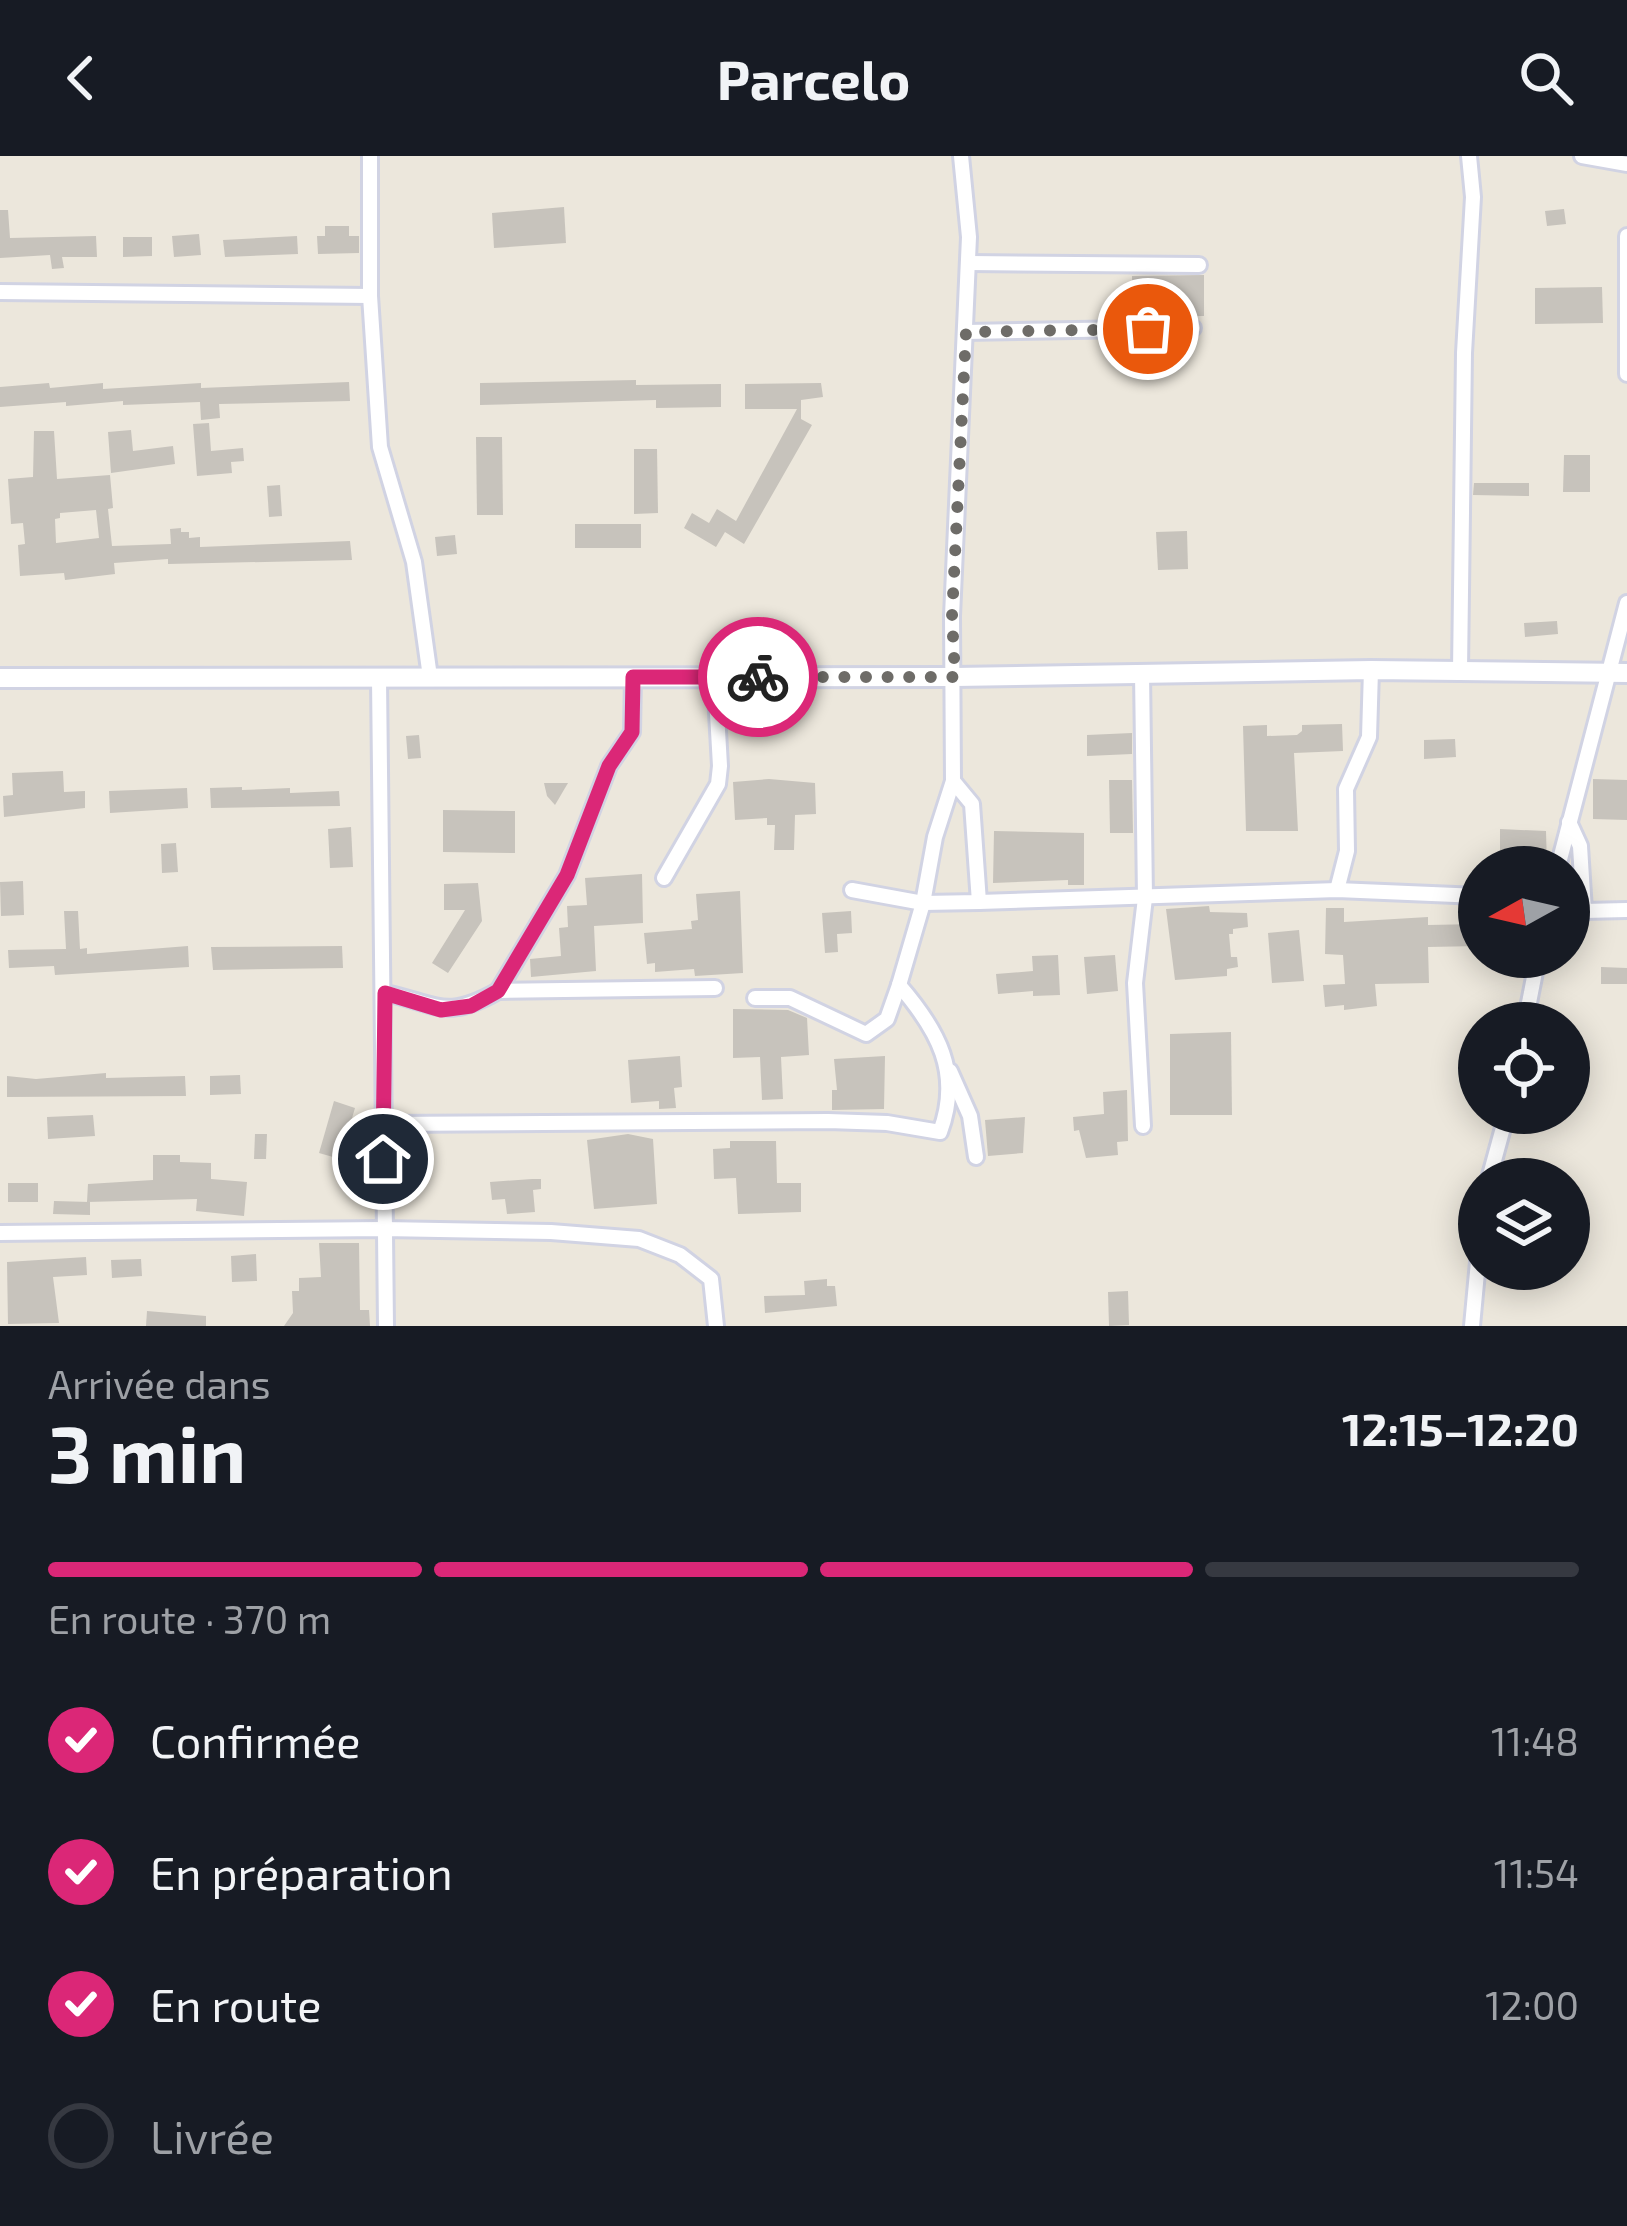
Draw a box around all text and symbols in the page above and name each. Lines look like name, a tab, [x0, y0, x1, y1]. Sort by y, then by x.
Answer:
icon: back	[48, 45, 114, 111]
icon: search	[1513, 45, 1579, 111]
text: Parcelo	[717, 46, 910, 111]
pin	[1097, 278, 1199, 380]
icon: bag	[1115, 296, 1181, 362]
courier	[698, 617, 818, 737]
icon: bike	[725, 644, 791, 710]
north arrow	[1458, 846, 1590, 978]
map controls	[1458, 846, 1590, 1290]
button: locate	[1458, 1002, 1590, 1134]
pin	[332, 1108, 434, 1210]
icon: home	[350, 1126, 416, 1192]
button: layers	[1458, 1158, 1590, 1290]
text: Arrivée dans	[48, 1360, 270, 1407]
text: 12:15–12:20	[1342, 1401, 1579, 1455]
text: 3 min	[48, 1405, 246, 1499]
text: En route · 370 m	[48, 1595, 331, 1642]
icon: check	[48, 1707, 114, 1773]
text: Confirmée	[150, 1713, 360, 1767]
text: 11:48	[1491, 1717, 1579, 1764]
icon: check	[48, 1839, 114, 1905]
text: En préparation	[150, 1845, 453, 1899]
text: 11:54	[1494, 1849, 1579, 1896]
icon: check	[48, 1971, 114, 2037]
text: En route	[150, 1977, 321, 2031]
text: 12:00	[1485, 1981, 1579, 2028]
text: Livrée	[150, 2109, 274, 2163]

